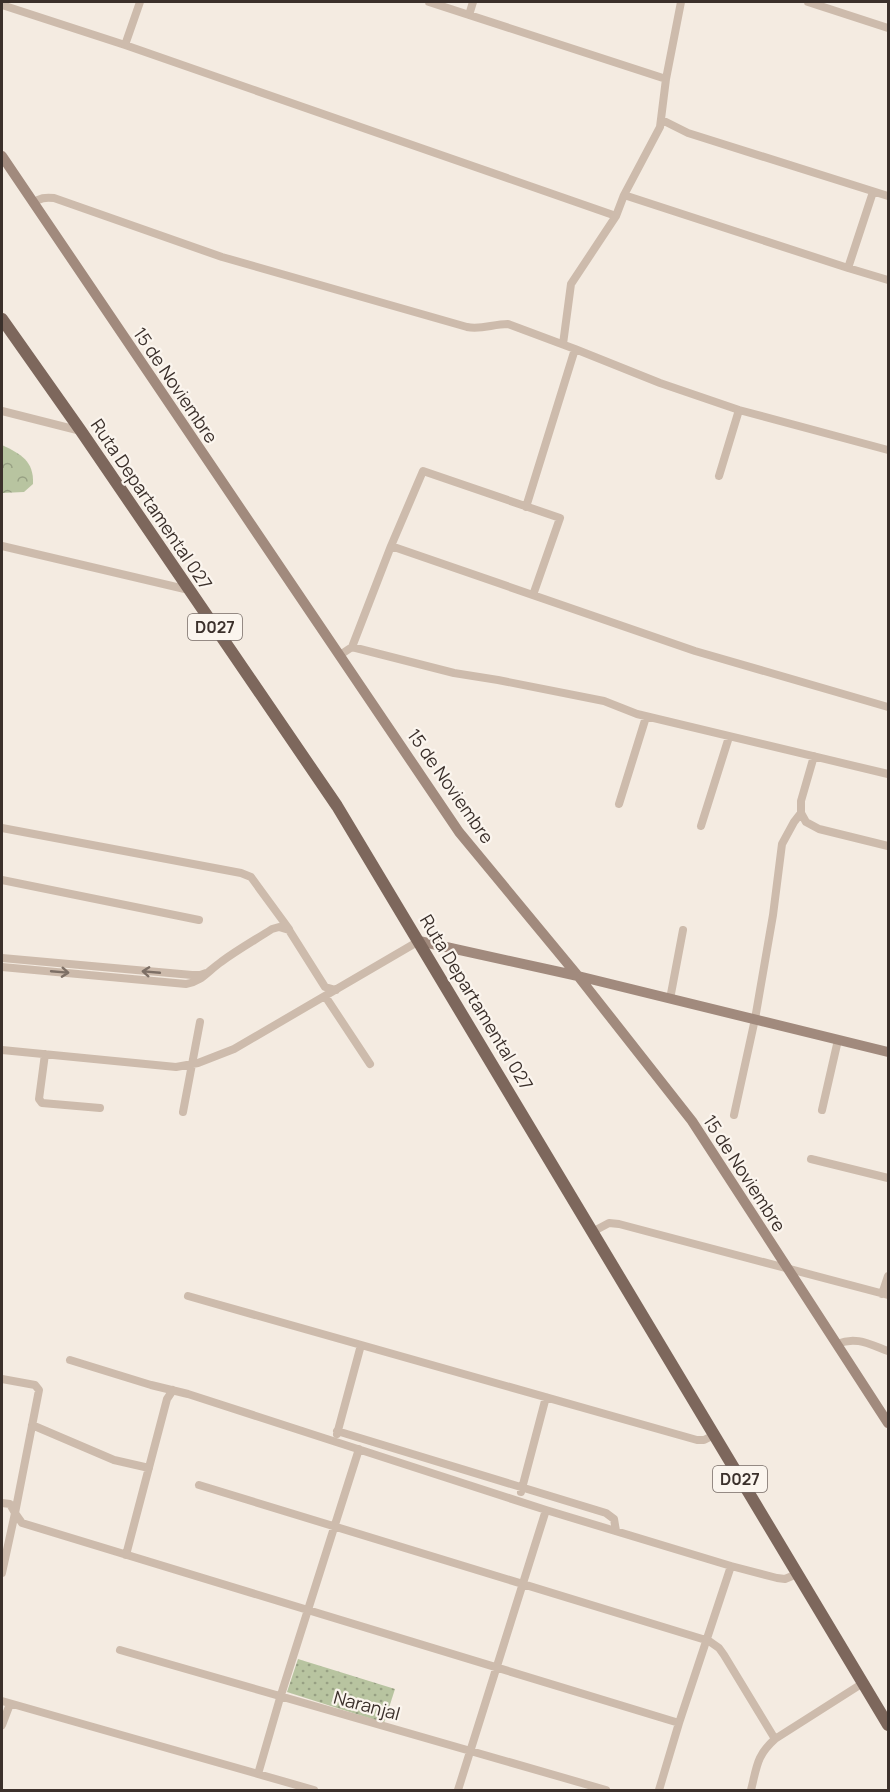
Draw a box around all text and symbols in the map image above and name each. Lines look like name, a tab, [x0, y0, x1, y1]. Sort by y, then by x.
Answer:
street label: 15 de Noviembre	[128, 322, 224, 448]
street label: Ruta Departamental 027	[86, 414, 218, 594]
road number: D027	[188, 614, 242, 640]
street label: 15 de Noviembre	[403, 724, 499, 848]
street label: Ruta Departamental 027	[415, 910, 539, 1094]
one-way arrow	[142, 966, 162, 977]
one-way arrow	[49, 967, 69, 978]
street label: 15 de Noviembre	[698, 1110, 792, 1236]
road number: D027	[713, 1466, 767, 1492]
street label: Naranjal	[331, 1685, 403, 1725]

